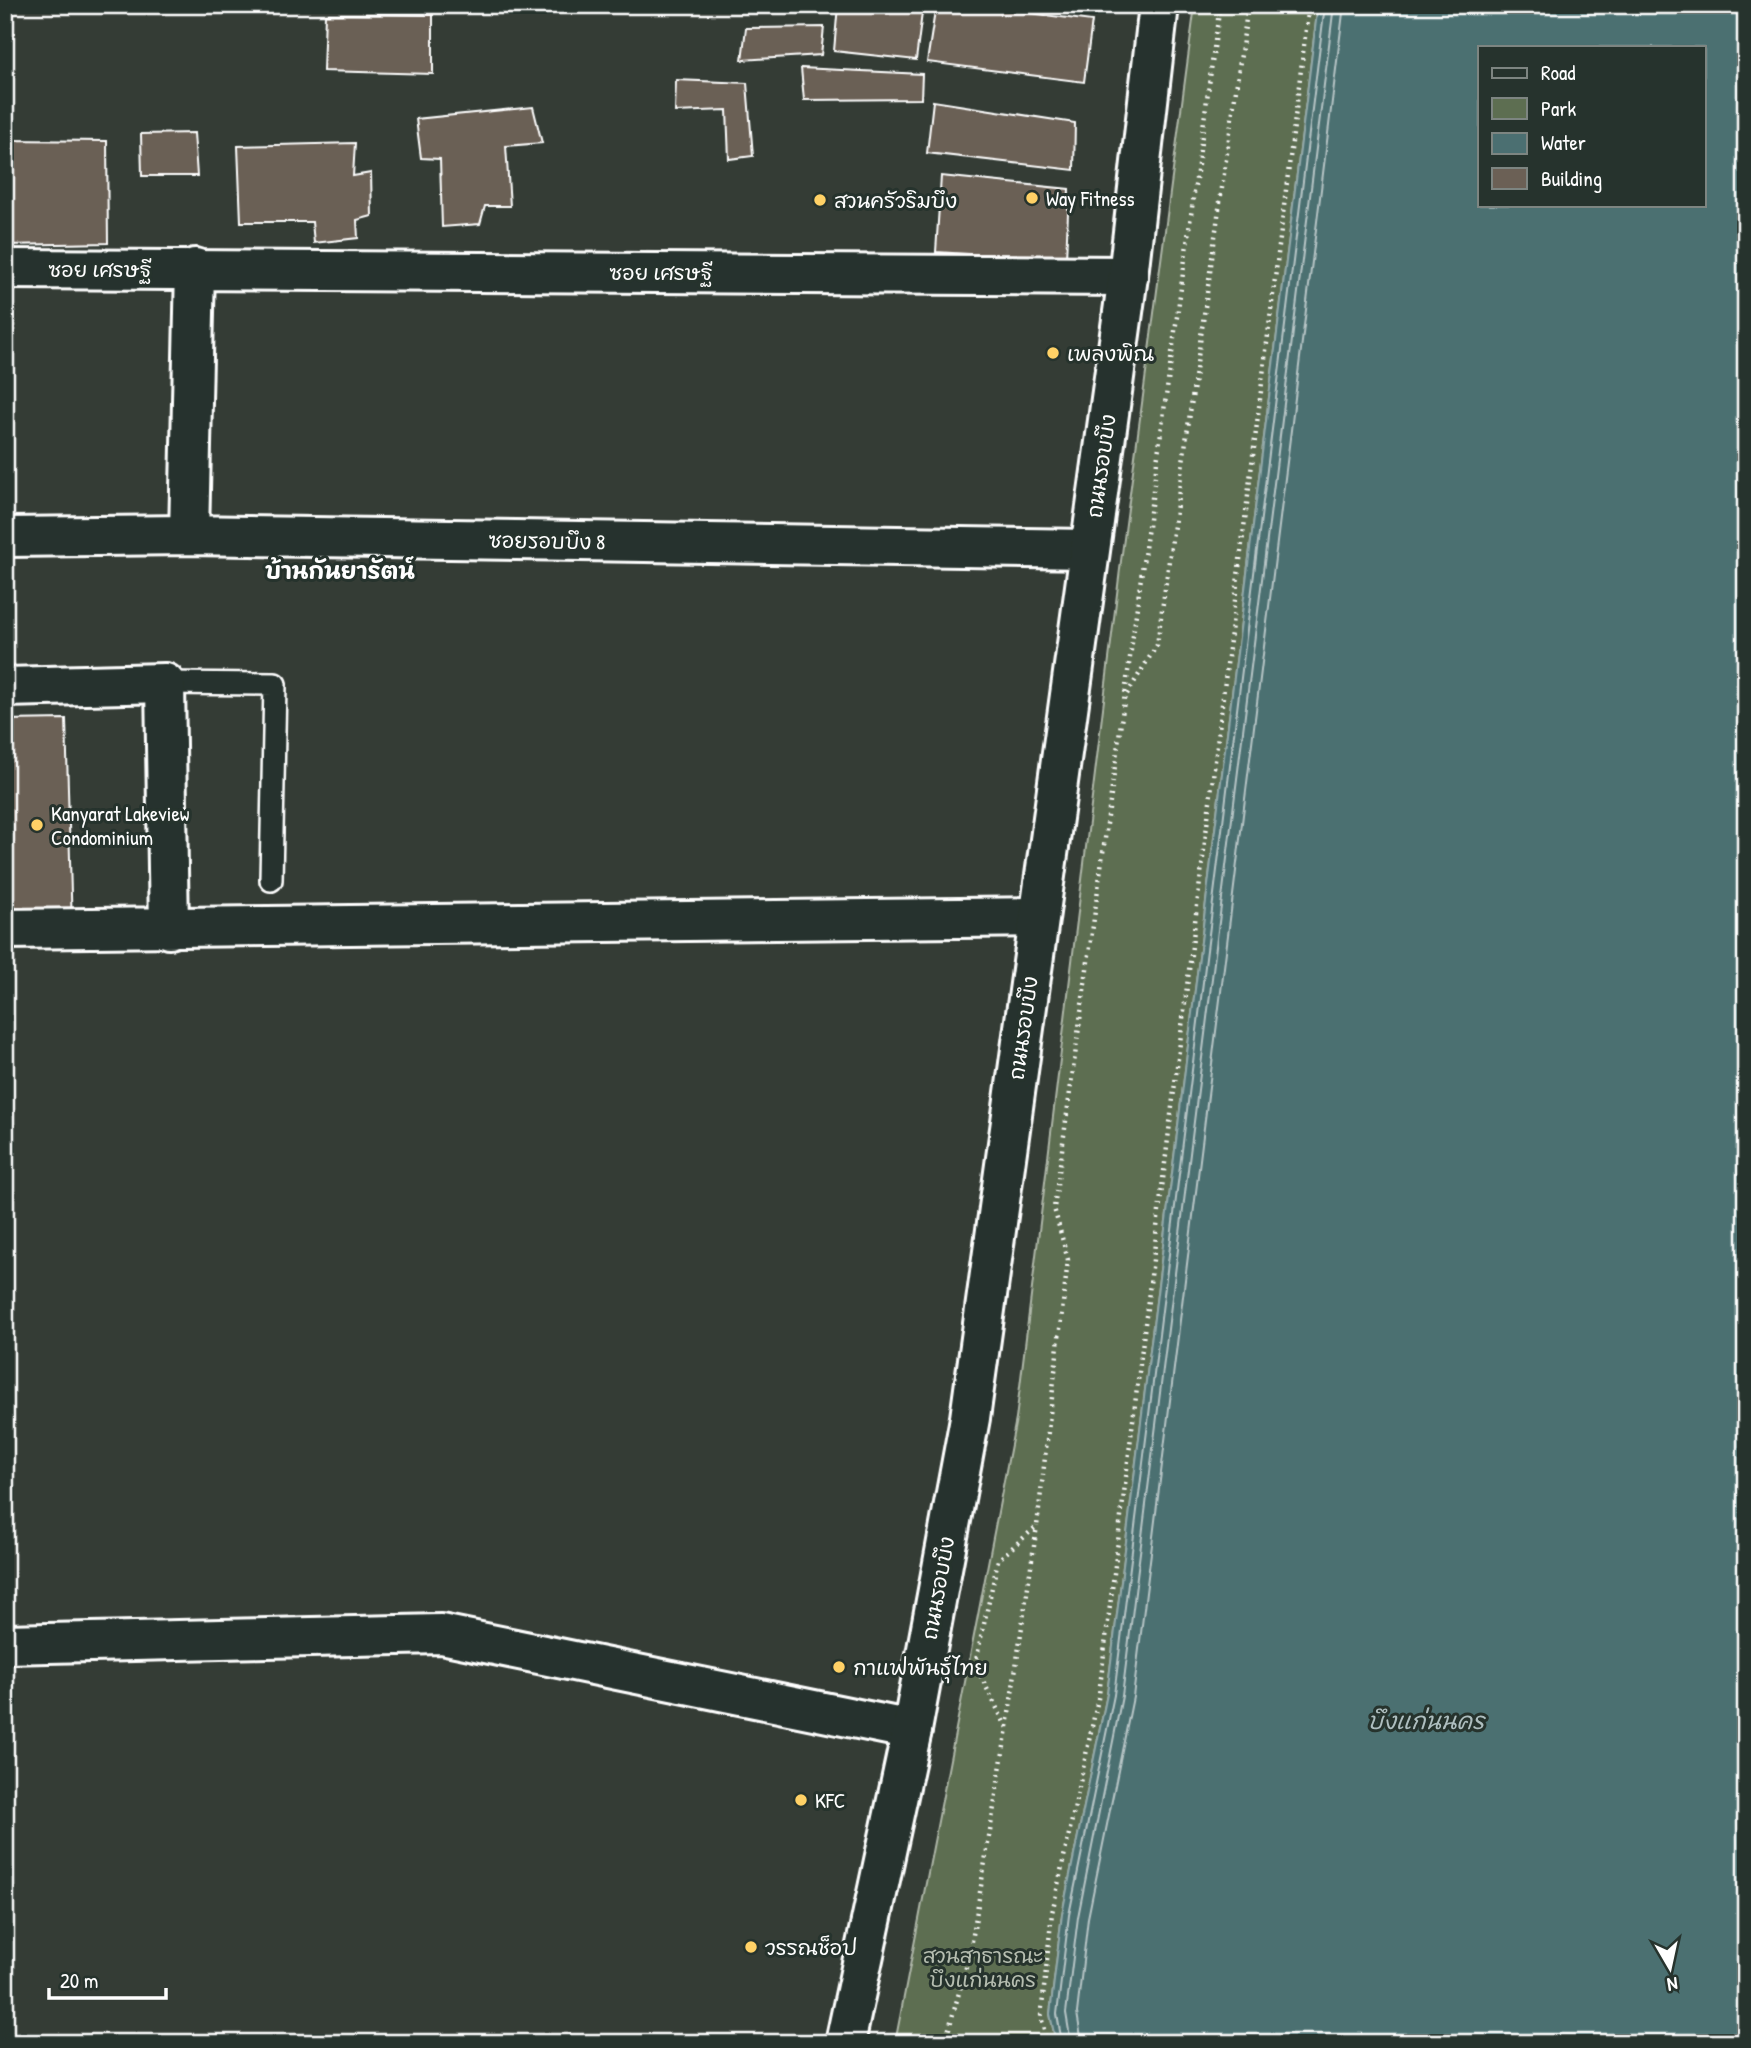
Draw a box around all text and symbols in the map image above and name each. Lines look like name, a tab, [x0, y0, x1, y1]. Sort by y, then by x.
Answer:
legend	[1478, 46, 1706, 206]
text: Road	[1541, 58, 1575, 87]
text: Park	[1541, 94, 1576, 123]
text: Water	[1541, 128, 1586, 157]
text: Building	[1541, 164, 1602, 193]
place label: Way Fitness	[1046, 184, 1135, 213]
place label: สวนครัวริมบึง	[834, 186, 957, 215]
marker: Way Fitness	[1024, 190, 1040, 206]
marker: สวนครัวริมบึง	[812, 192, 828, 208]
street label: ซอย เศรษฐี	[48, 255, 152, 284]
street label: ซอย เศรษฐี	[609, 258, 713, 287]
place label: เพลงพิณ	[1067, 339, 1155, 368]
marker: เพลงพิณ	[1045, 345, 1061, 361]
street label: ถนนรอบบึง	[1079, 412, 1123, 520]
street label: ซอยรอบบึง 8	[488, 525, 606, 557]
district label: บ้านกันยารัตน์	[265, 555, 415, 586]
place label: Kanyarat Lakeview Condominium	[51, 799, 190, 852]
marker: Kanyarat Lakeview Condominium	[29, 817, 45, 833]
street label: ถนนรอบบึง	[1001, 974, 1045, 1082]
street label: ถนนรอบบึง	[915, 1534, 961, 1642]
place label: กาแฟพันธุ์ไทย	[853, 1653, 988, 1684]
marker: กาแฟพันธุ์ไทย	[831, 1659, 847, 1675]
water label: บึงแก่นนคร	[1368, 1705, 1486, 1736]
place label: KFC	[815, 1786, 845, 1815]
marker: KFC	[793, 1792, 809, 1808]
north arrow	[1636, 1932, 1706, 2002]
place label: วรรณช็อป	[765, 1933, 858, 1962]
marker: วรรณช็อป	[743, 1939, 759, 1955]
park label: สวนสาธารณะ บึงแก่นนคร	[923, 1941, 1043, 1994]
scale bar	[49, 1957, 166, 2001]
text: 20 m	[60, 1966, 98, 1995]
text: N	[1666, 1971, 1680, 1998]

